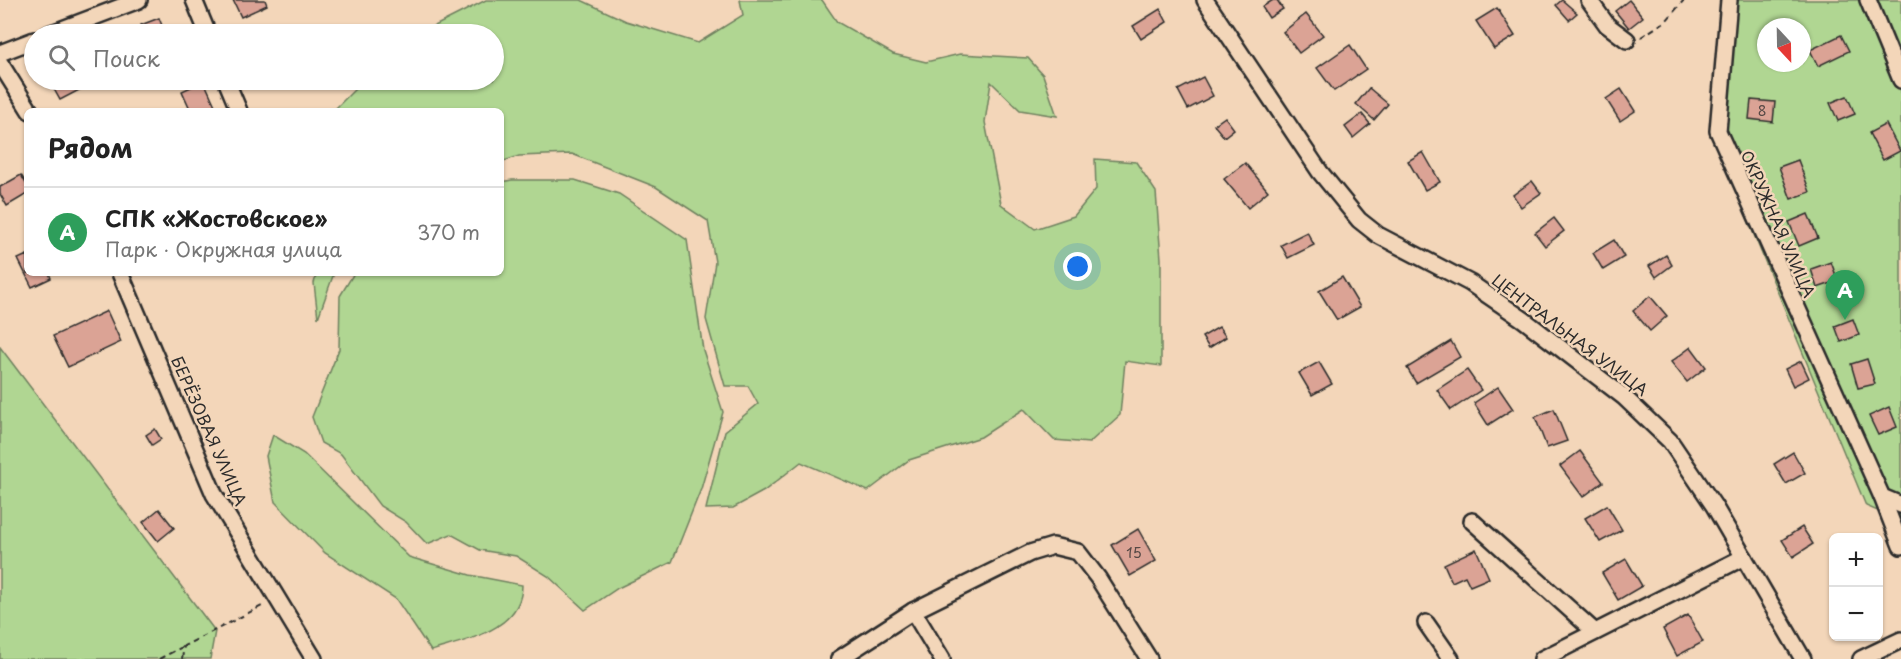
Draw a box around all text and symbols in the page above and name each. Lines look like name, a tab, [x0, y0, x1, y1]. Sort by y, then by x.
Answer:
north arrow	[1757, 18, 1811, 72]
search box	[24, 24, 504, 90]
icon: search	[45, 41, 78, 74]
text: Поиск	[93, 41, 160, 74]
house number: 8	[1758, 100, 1766, 121]
text: Рядом	[48, 128, 133, 167]
street label: ОКРУЖНАЯ УЛИЦА	[1736, 146, 1822, 301]
text: СПК «Жостовское»	[105, 201, 327, 234]
text: A	[60, 217, 75, 247]
text: 370 m	[417, 217, 480, 247]
text: Парк · Окружная улица	[105, 234, 342, 264]
your location	[1063, 252, 1092, 281]
street label: ЦЕНТРАЛЬНАЯ УЛИЦА	[1487, 267, 1654, 401]
pin: A	[1826, 270, 1864, 320]
street label: БЕРЁЗОВАЯ УЛИЦА	[166, 352, 254, 509]
map controls	[1829, 533, 1883, 641]
button: +	[1829, 533, 1883, 587]
house number: 15	[1126, 542, 1142, 563]
button: −	[1829, 587, 1883, 641]

